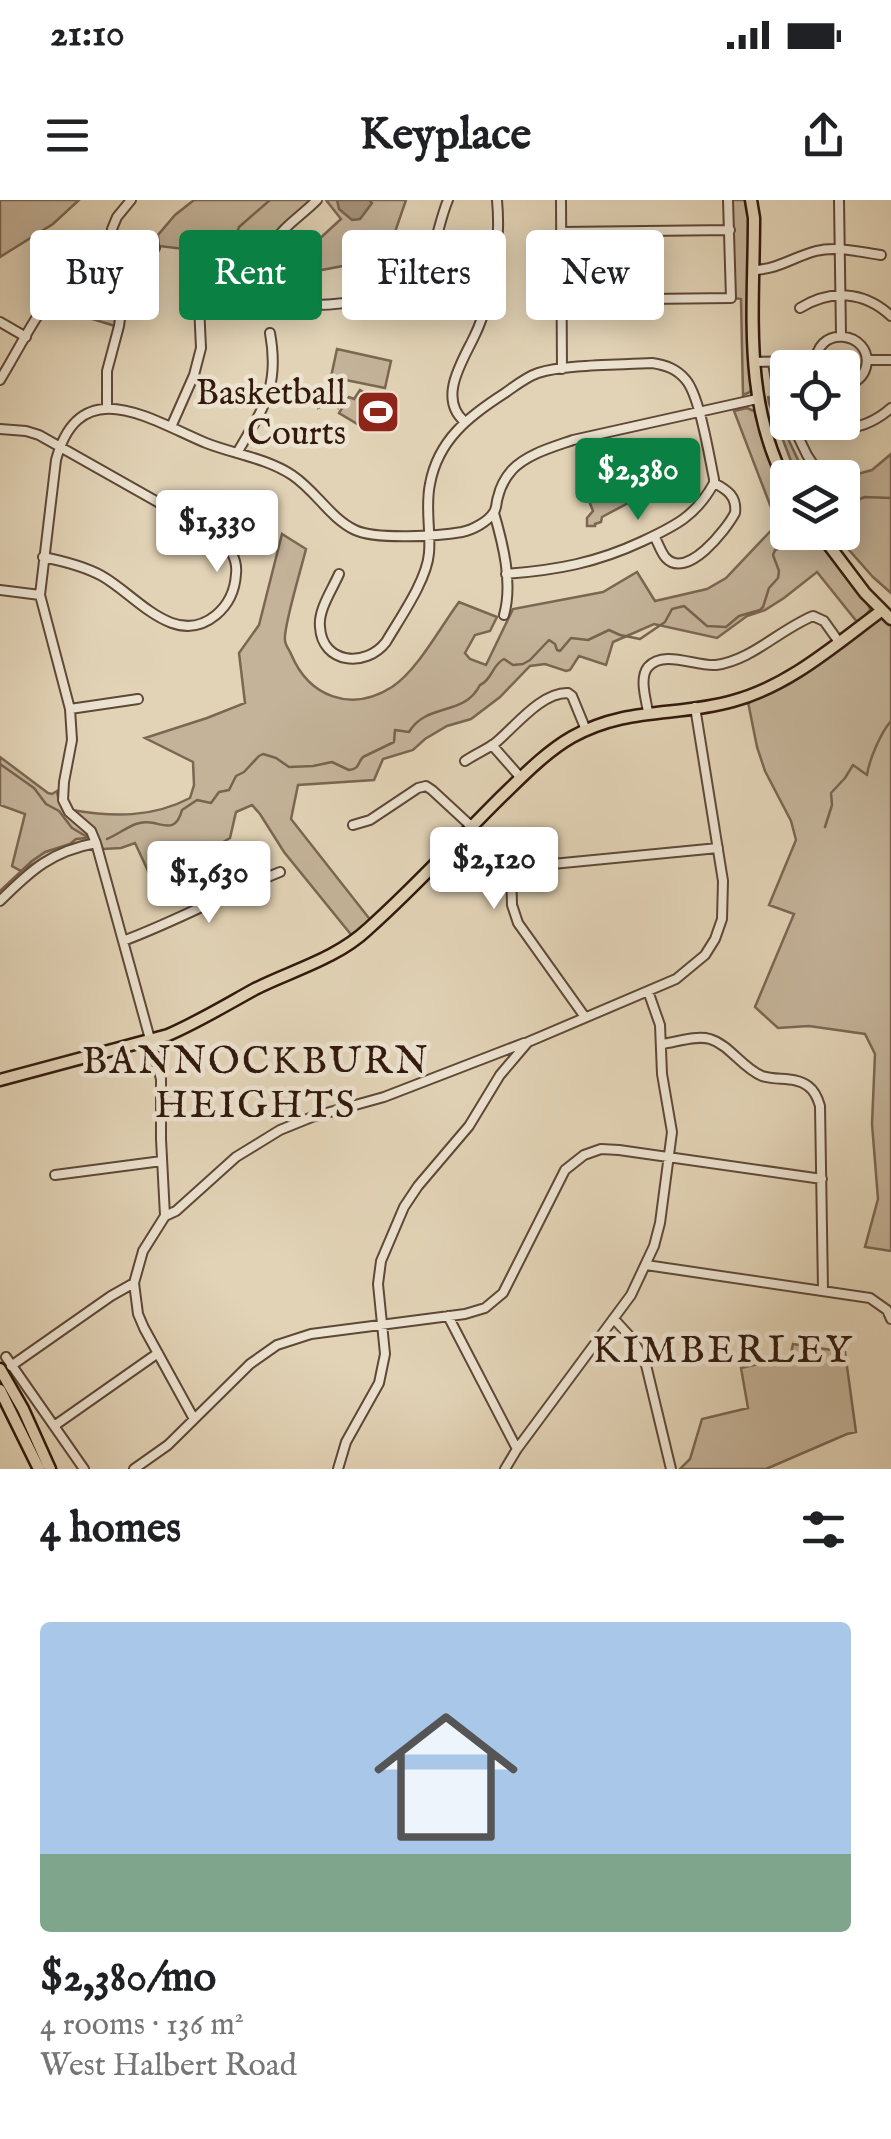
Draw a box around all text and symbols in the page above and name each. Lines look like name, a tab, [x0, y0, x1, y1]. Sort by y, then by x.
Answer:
text: 21:10	[50, 11, 125, 59]
text: Keyplace	[360, 107, 531, 164]
icon: menu	[40, 108, 95, 163]
icon: share	[796, 108, 851, 163]
chip: Buy	[30, 230, 159, 320]
chip: Rent	[179, 230, 322, 320]
chip: Filters	[342, 230, 506, 320]
chip: New	[526, 230, 664, 320]
map controls	[770, 350, 860, 550]
button: locate	[770, 350, 860, 440]
place label: Basketball Courts	[196, 372, 346, 457]
sports icon: Basketball Courts	[355, 389, 401, 435]
pin: $2,380	[557, 438, 719, 523]
text: $2,380	[597, 450, 679, 491]
button: layers	[770, 460, 860, 550]
pin: $1,330	[136, 490, 298, 575]
text: $1,330	[178, 502, 256, 543]
pin: $2,120	[413, 827, 575, 912]
text: $2,120	[452, 839, 536, 880]
pin: $1,630	[128, 841, 290, 926]
text: $1,630	[169, 853, 249, 894]
district label: BANNOCKBURN HEIGHTS	[82, 1039, 430, 1131]
district label: KIMBERLEY	[592, 1328, 854, 1376]
icon: filters	[796, 1502, 851, 1557]
text: 4 homes	[40, 1503, 181, 1556]
icon: home	[356, 1687, 536, 1867]
text: $2,380/mo	[40, 1952, 216, 2005]
text: 4 rooms · 136 m²	[40, 2005, 244, 2046]
text: West Halbert Road	[40, 2046, 297, 2087]

